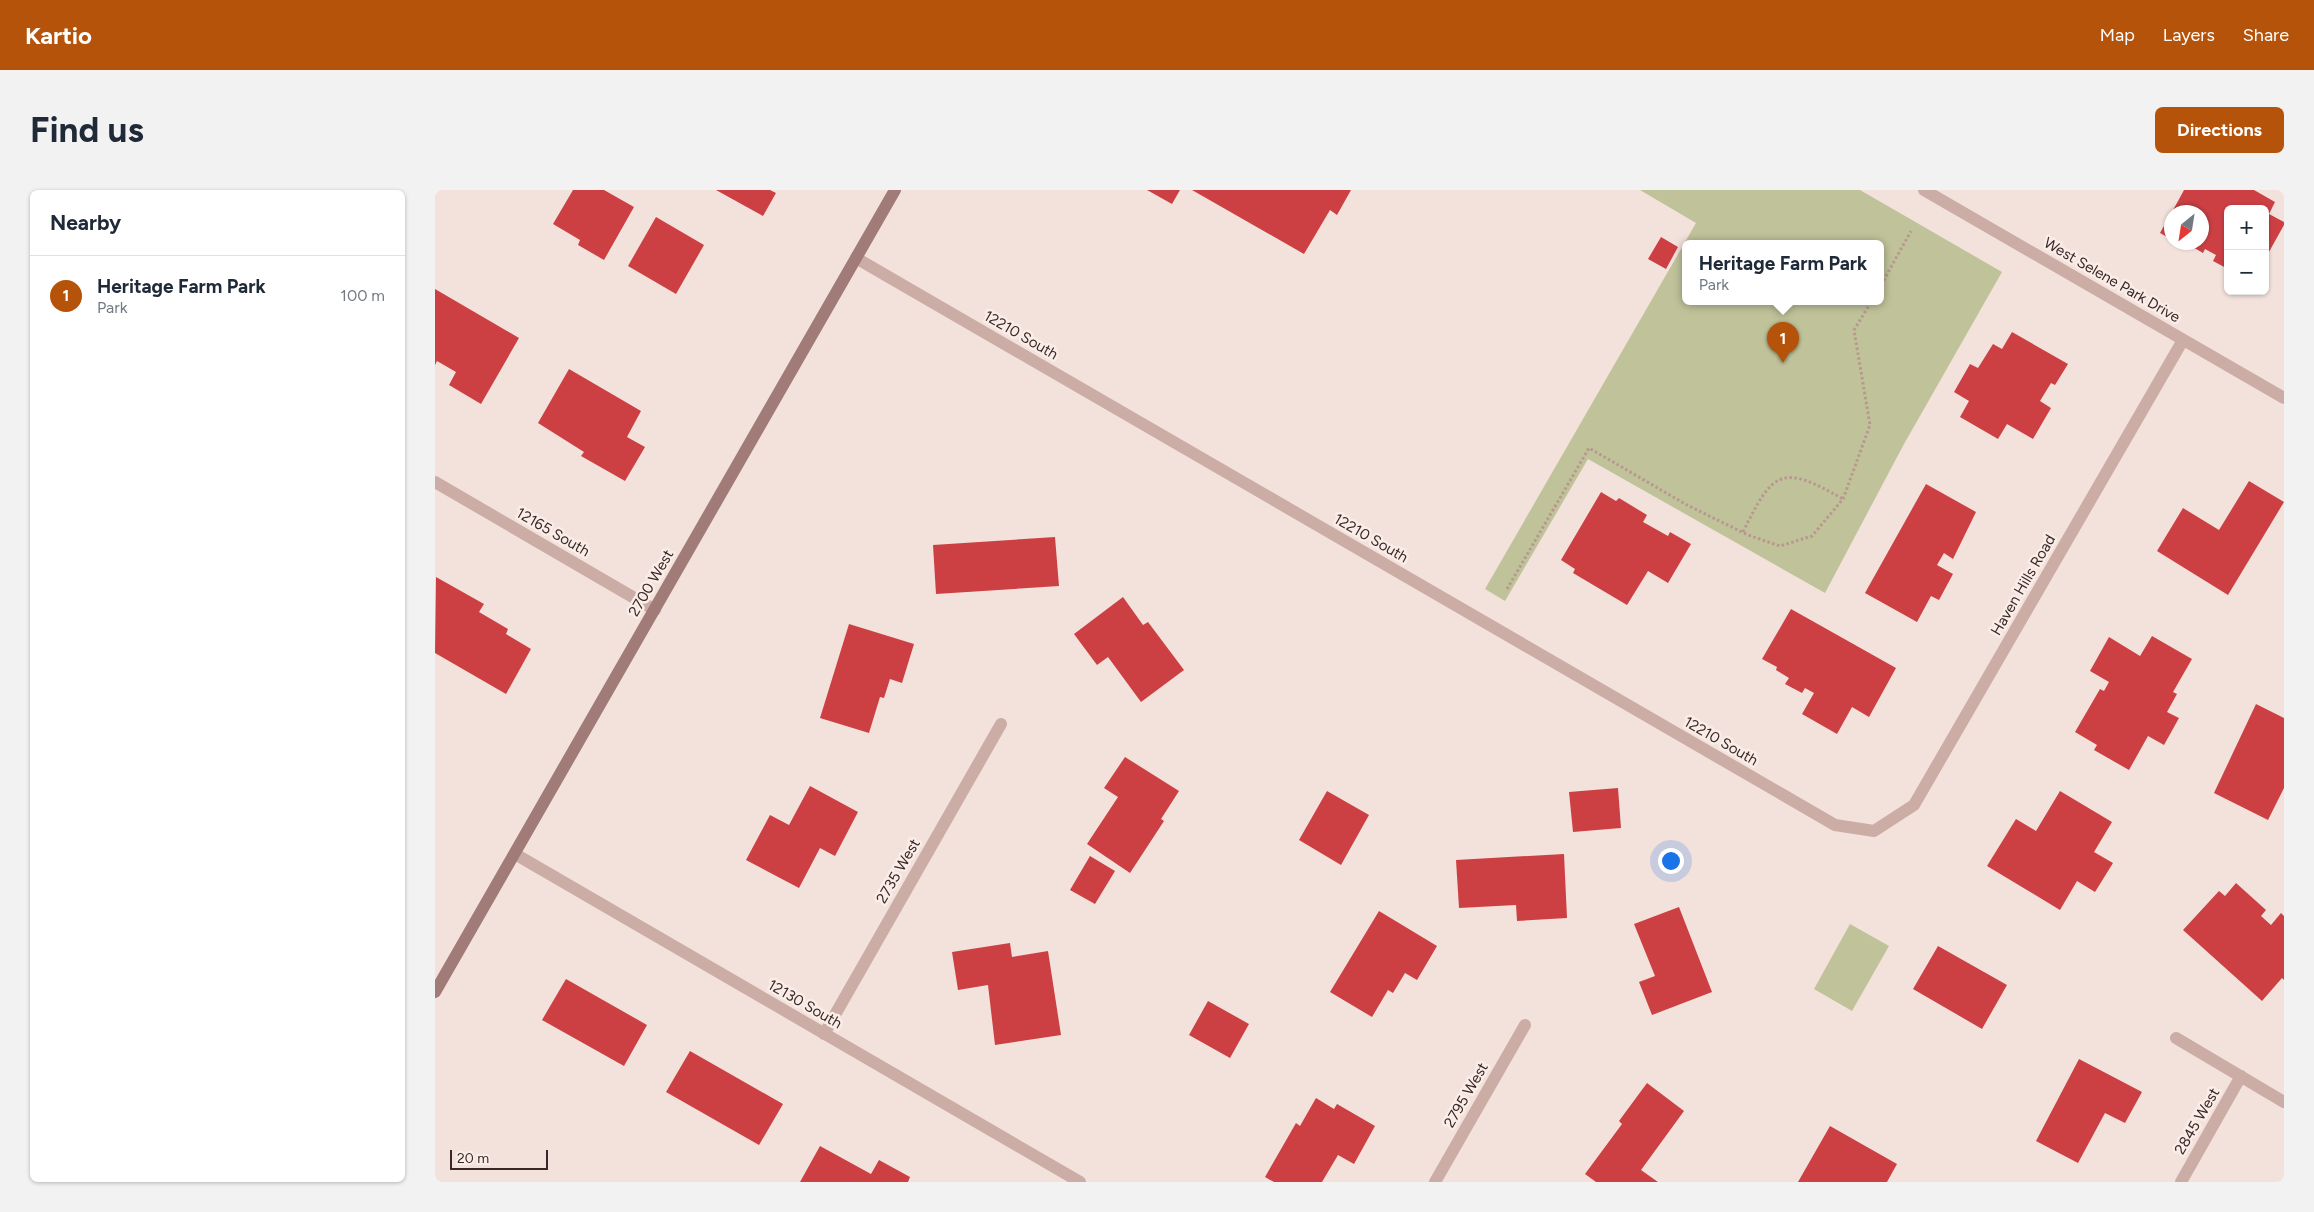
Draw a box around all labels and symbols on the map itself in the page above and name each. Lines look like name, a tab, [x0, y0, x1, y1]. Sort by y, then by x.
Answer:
north arrow	[2164, 205, 2209, 250]
street label: West Selene Park Drive	[2041, 234, 2183, 326]
street label: 12210 South	[981, 307, 1061, 363]
pin: 1	[1767, 322, 1799, 363]
street label: 12165 South	[513, 504, 593, 560]
street label: 12210 South	[1331, 510, 1411, 566]
street label: Haven Hills Road	[1987, 531, 2059, 639]
street label: 2700 West	[625, 546, 677, 620]
street label: 12210 South	[1681, 713, 1761, 769]
street label: 2735 West	[872, 835, 924, 906]
your location	[1658, 848, 1684, 874]
street label: 12130 South	[765, 976, 845, 1032]
street label: 2795 West	[1440, 1059, 1492, 1131]
street label: 2845 West	[2171, 1084, 2223, 1157]
scale bar	[450, 1147, 547, 1170]

